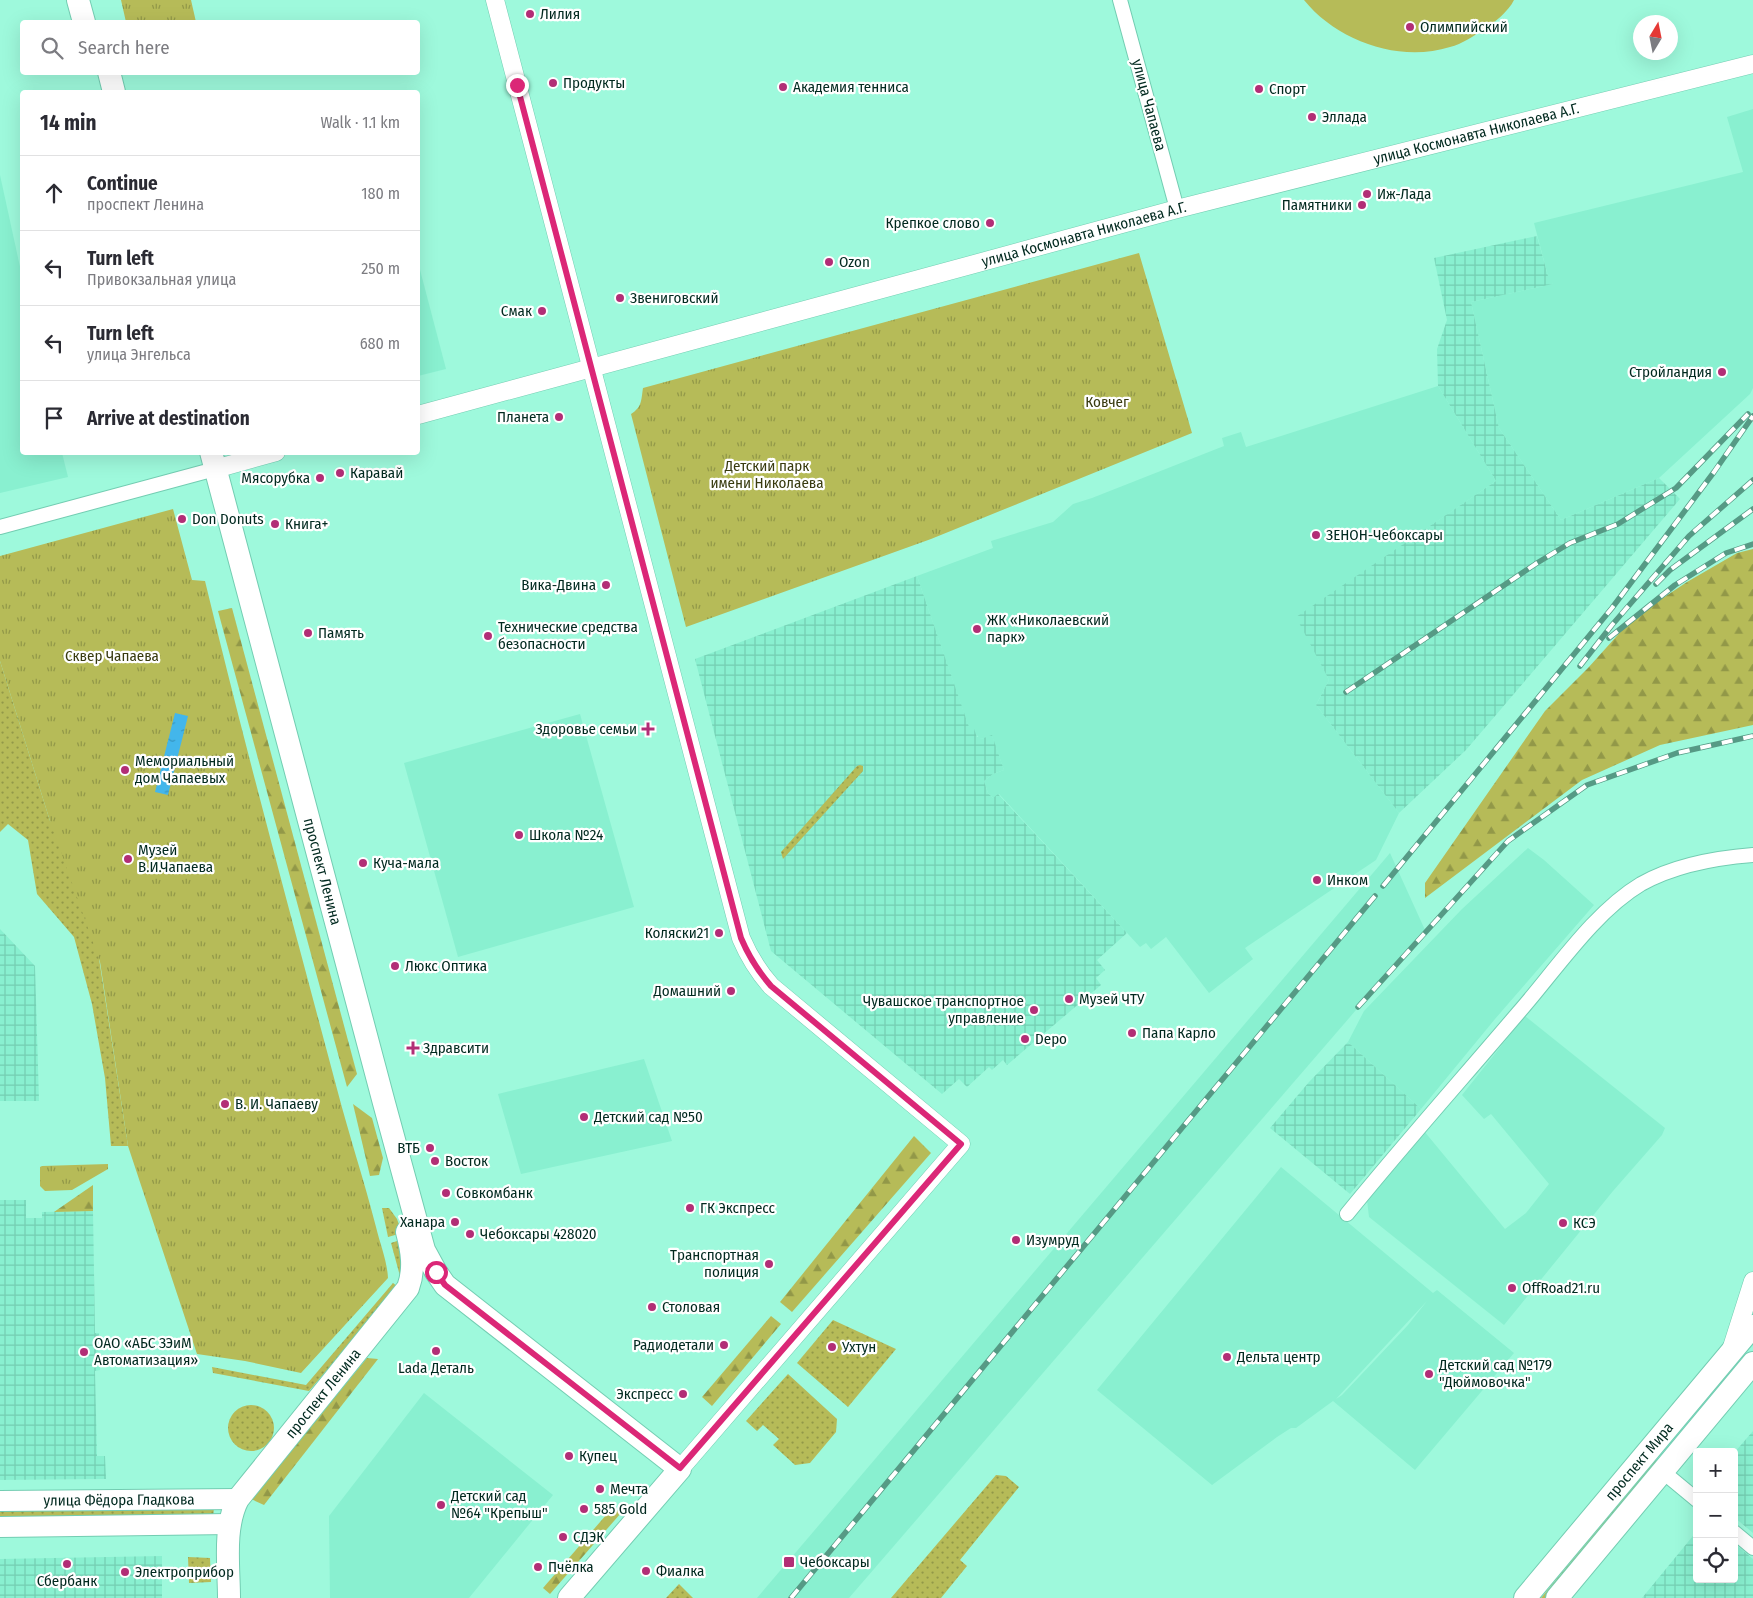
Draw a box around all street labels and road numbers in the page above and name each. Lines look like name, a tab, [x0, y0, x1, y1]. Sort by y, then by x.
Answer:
street label: улица Чапаева	[1128, 57, 1170, 153]
street label: улица Космонавта Николаева А.Г.	[1372, 99, 1581, 168]
street label: улица Космонавта Николаева А.Г.	[980, 198, 1188, 271]
street label: проспект Ленина	[300, 816, 345, 927]
street label: проспект Ленина	[282, 1345, 365, 1442]
street label: проспект Мира	[1602, 1419, 1677, 1504]
street label: улица Фёдора Гладкова	[43, 1490, 195, 1510]

